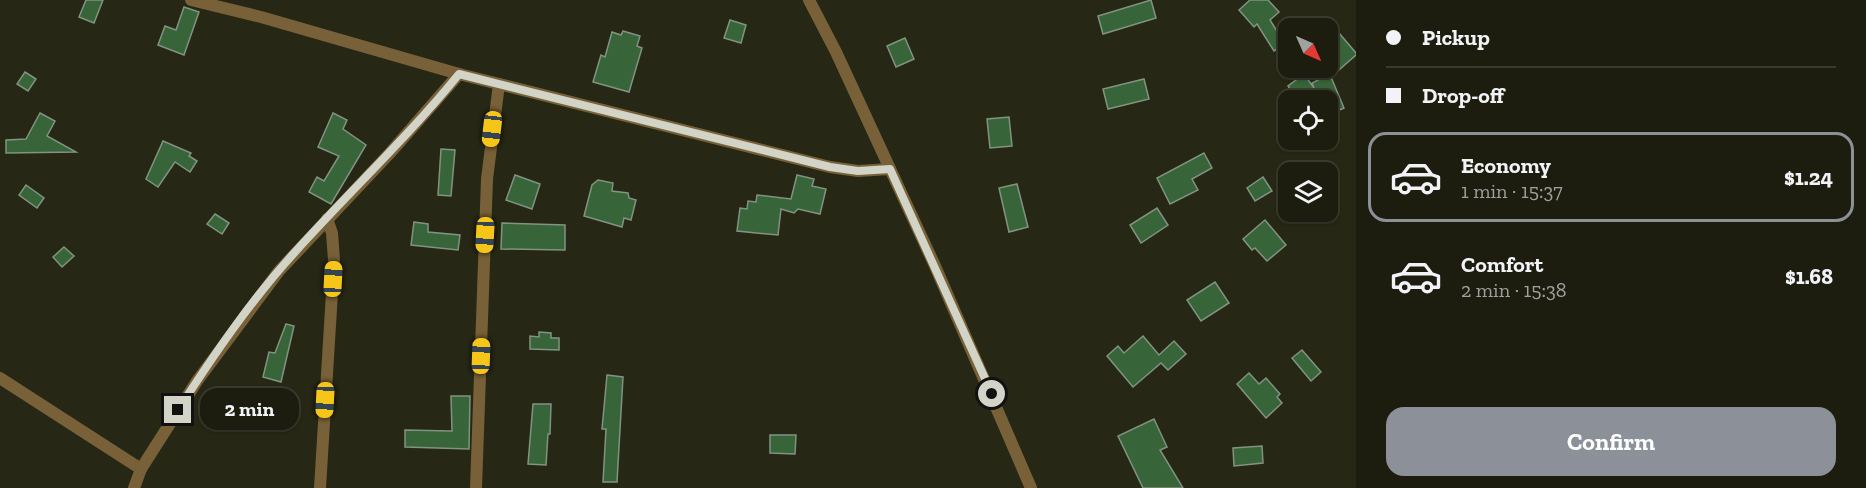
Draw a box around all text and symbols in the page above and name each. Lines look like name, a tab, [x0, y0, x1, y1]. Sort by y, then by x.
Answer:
north arrow	[1278, 18, 1338, 78]
map controls	[1278, 18, 1338, 222]
text: Pickup	[1422, 24, 1490, 51]
text: Drop-off	[1422, 82, 1504, 109]
button: locate	[1278, 90, 1338, 150]
car	[481, 110, 503, 148]
icon: car	[1389, 150, 1443, 204]
text: Economy	[1461, 152, 1551, 179]
button: layers	[1278, 162, 1338, 222]
text: $1.24	[1784, 164, 1833, 191]
text: 1 min · 15:37	[1461, 179, 1563, 203]
car	[475, 217, 495, 253]
icon: car	[1389, 249, 1443, 303]
text: Comfort	[1461, 251, 1543, 278]
car	[323, 261, 343, 297]
text: $1.68	[1785, 263, 1833, 290]
text: 2 min · 15:38	[1461, 278, 1567, 302]
car	[471, 338, 491, 374]
route start	[978, 380, 1005, 407]
car	[315, 382, 335, 418]
callout: 2 min	[199, 389, 298, 431]
route end	[164, 396, 191, 423]
text: 2 min	[225, 397, 274, 421]
button: Confirm	[1386, 407, 1836, 476]

